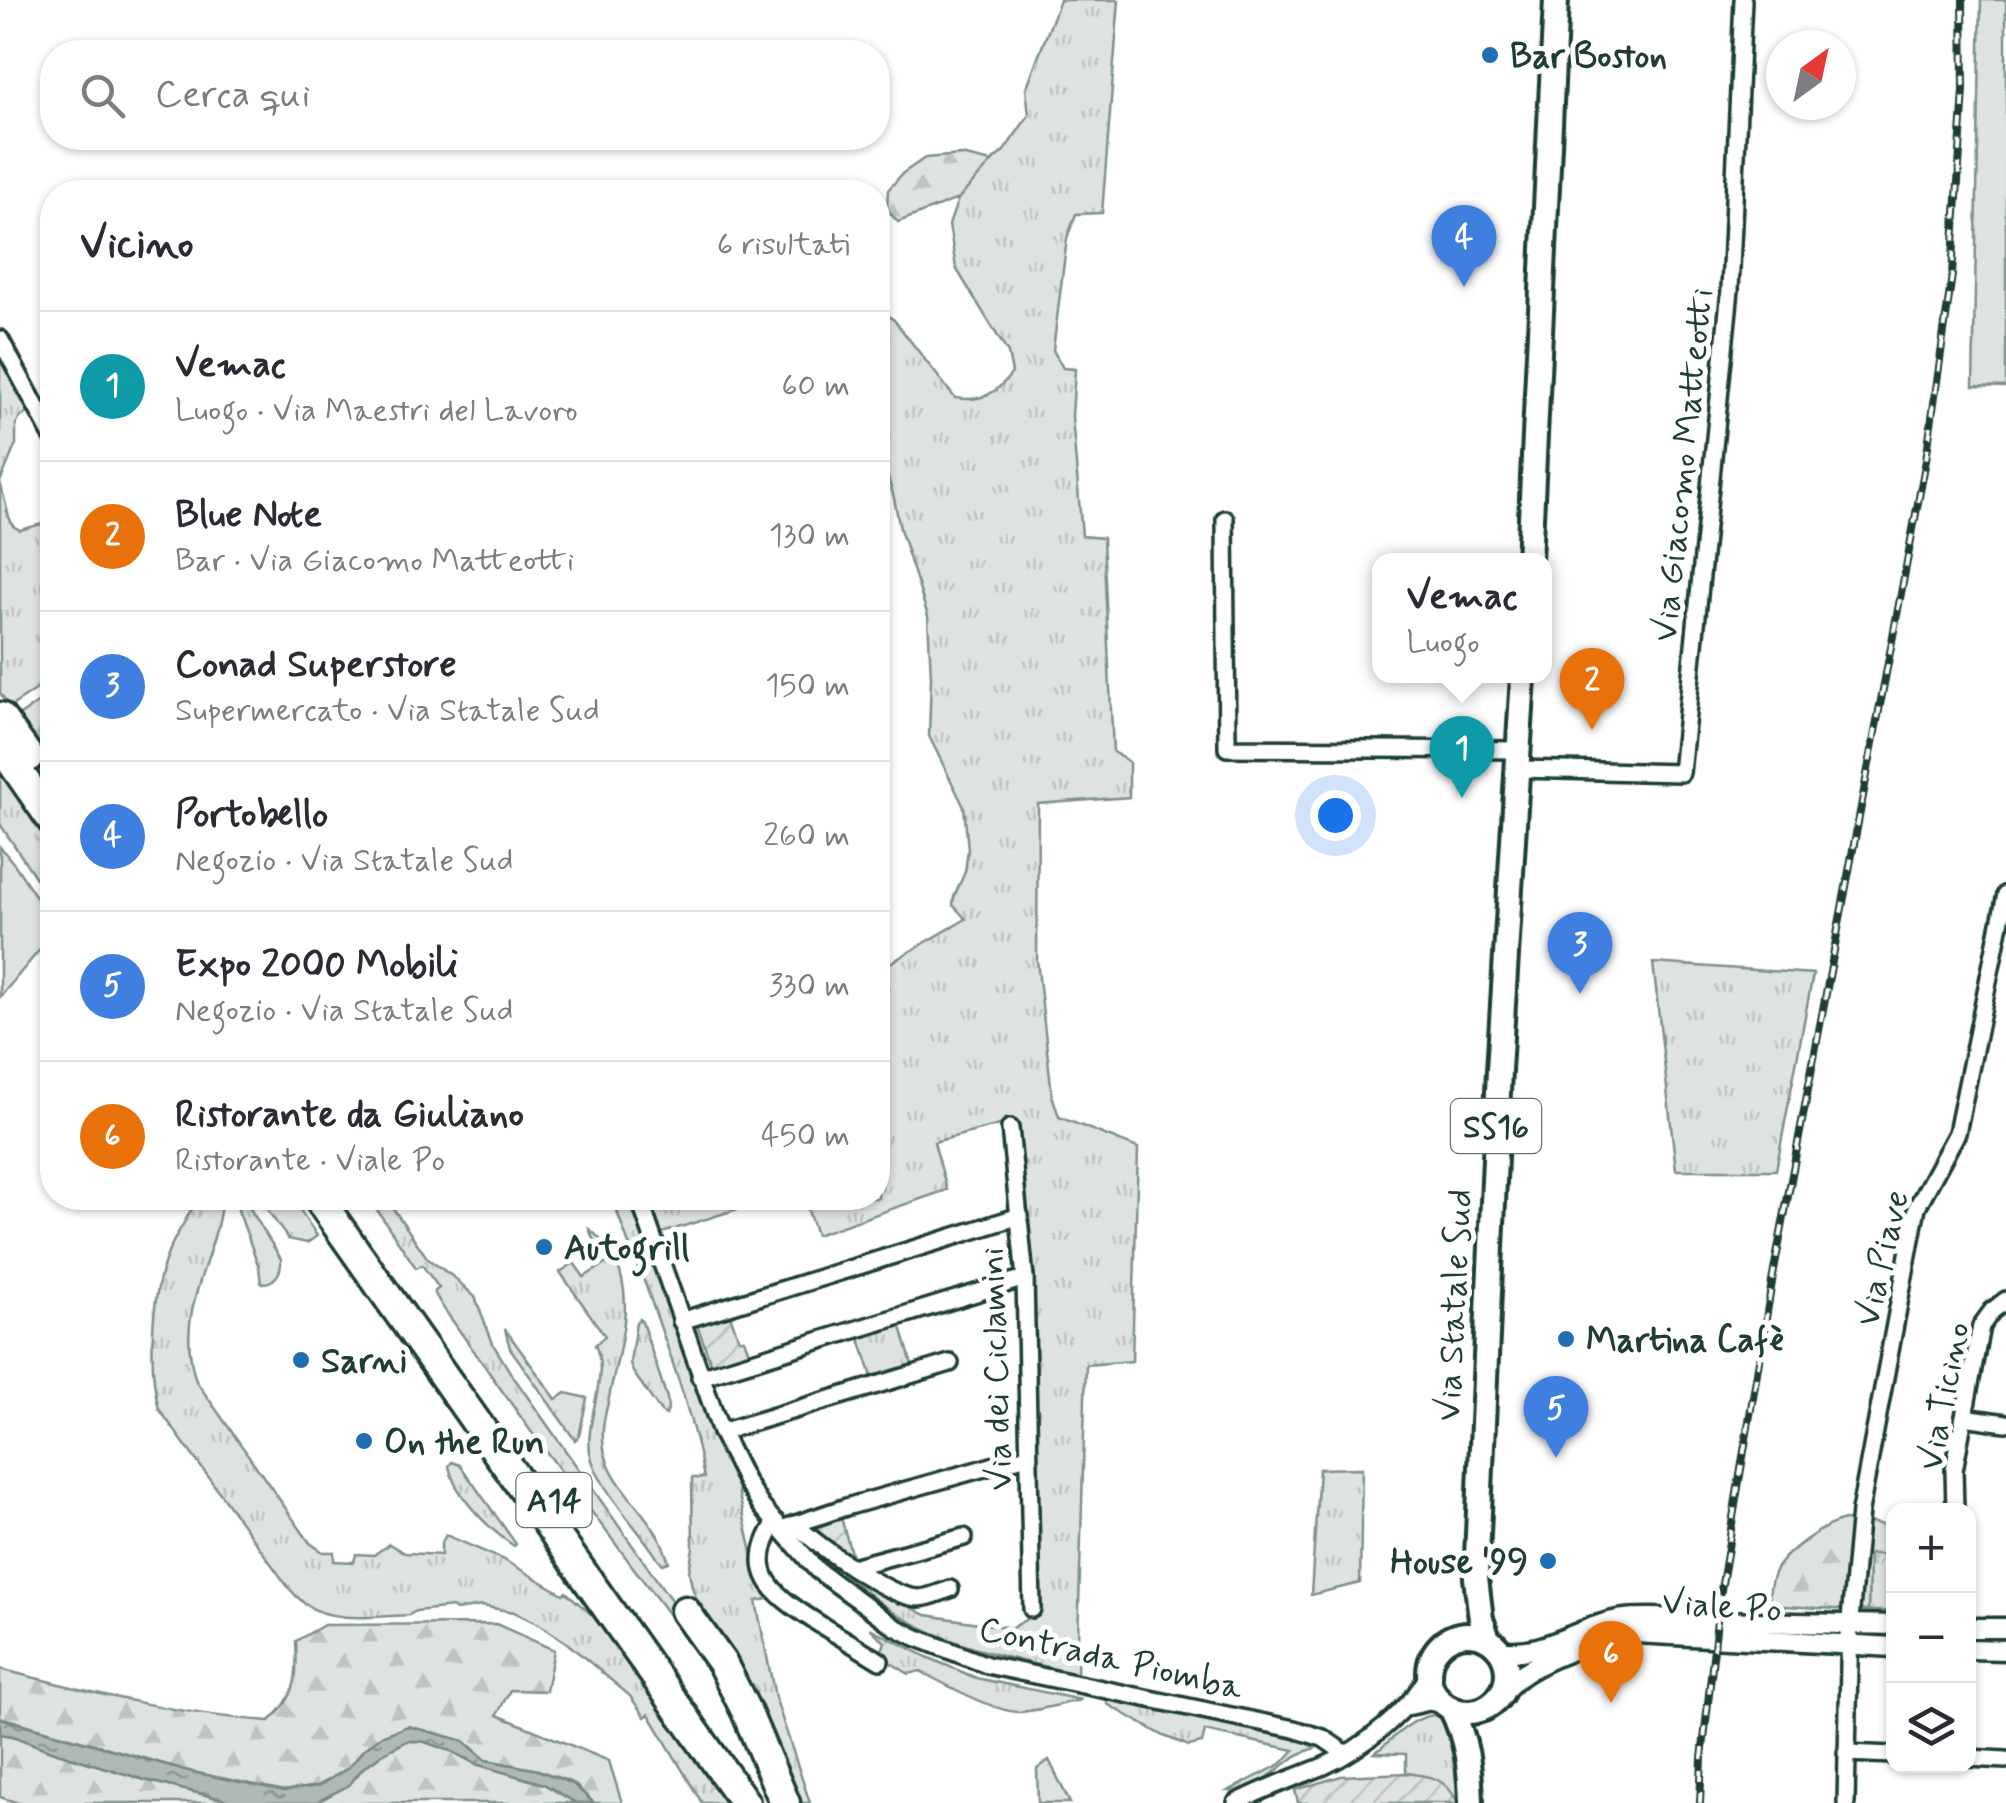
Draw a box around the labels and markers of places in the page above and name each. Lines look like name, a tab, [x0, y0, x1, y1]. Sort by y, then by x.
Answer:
place label: Bar Boston	[1510, 34, 1667, 80]
marker: Bar Boston	[1479, 44, 1501, 66]
pin: 4	[1432, 204, 1496, 287]
pin: 2	[1560, 648, 1624, 730]
pin: 1	[1430, 716, 1494, 798]
pin: 3	[1548, 912, 1612, 994]
place label: Autogrill	[564, 1226, 690, 1277]
marker: Autogrill	[533, 1236, 555, 1258]
place label: Martina Cafè	[1586, 1318, 1784, 1364]
marker: Martina Cafè	[1555, 1328, 1577, 1350]
place label: Sarni	[321, 1339, 408, 1385]
marker: Sarni	[290, 1349, 312, 1371]
pin: 5	[1524, 1376, 1588, 1458]
place label: On the Run	[384, 1420, 545, 1466]
marker: On the Run	[353, 1430, 375, 1452]
place label: House '99	[1390, 1540, 1528, 1586]
marker: House '99	[1537, 1550, 1559, 1572]
pin: 6	[1578, 1620, 1644, 1703]

